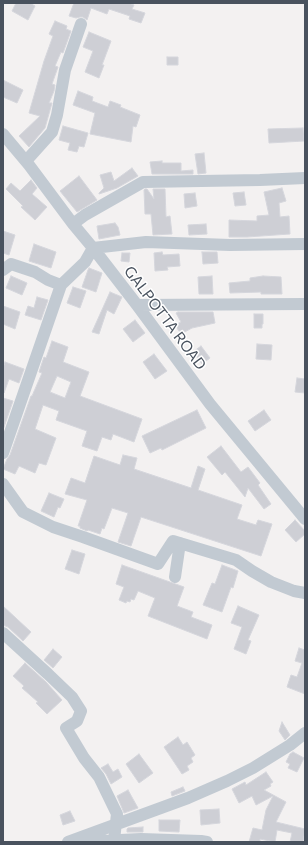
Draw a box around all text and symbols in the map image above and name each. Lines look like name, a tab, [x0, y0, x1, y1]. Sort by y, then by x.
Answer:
street label: GALPOTTA ROAD	[120, 263, 210, 373]

